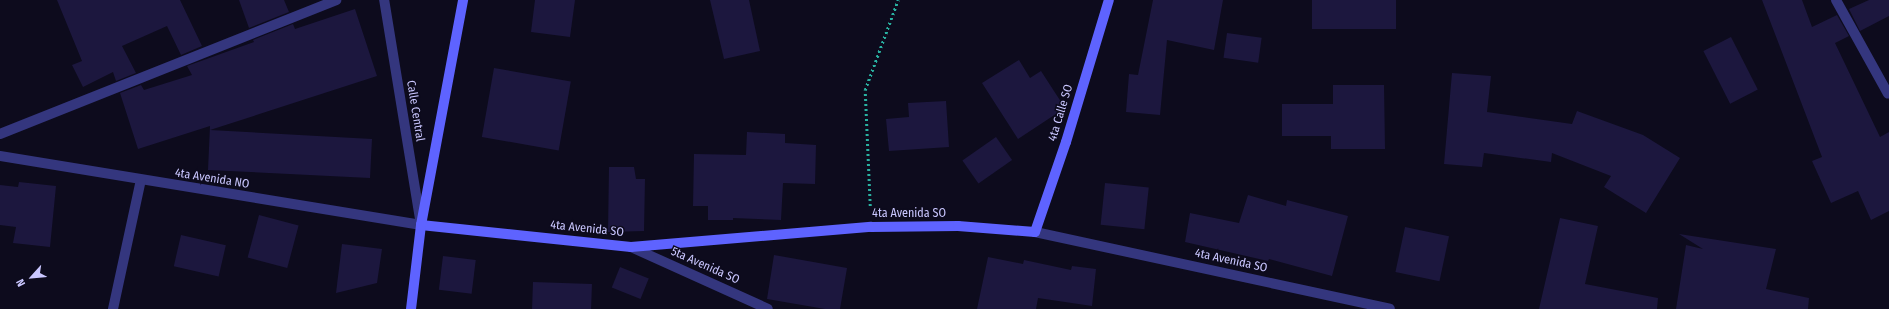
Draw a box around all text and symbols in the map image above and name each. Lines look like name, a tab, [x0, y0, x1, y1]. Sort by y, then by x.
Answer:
street label: Calle Central	[403, 79, 427, 143]
street label: 4ta Calle SO	[1046, 83, 1076, 143]
street label: 4ta Avenida NO	[174, 166, 250, 192]
street label: 4ta Avenida SO	[872, 207, 946, 221]
street label: 4ta Avenida SO	[550, 218, 624, 240]
street label: 5ta Avenida SO	[669, 244, 741, 288]
street label: 4ta Avenida SO	[1193, 246, 1269, 276]
north arrow	[12, 257, 52, 297]
text: N	[14, 277, 28, 289]

